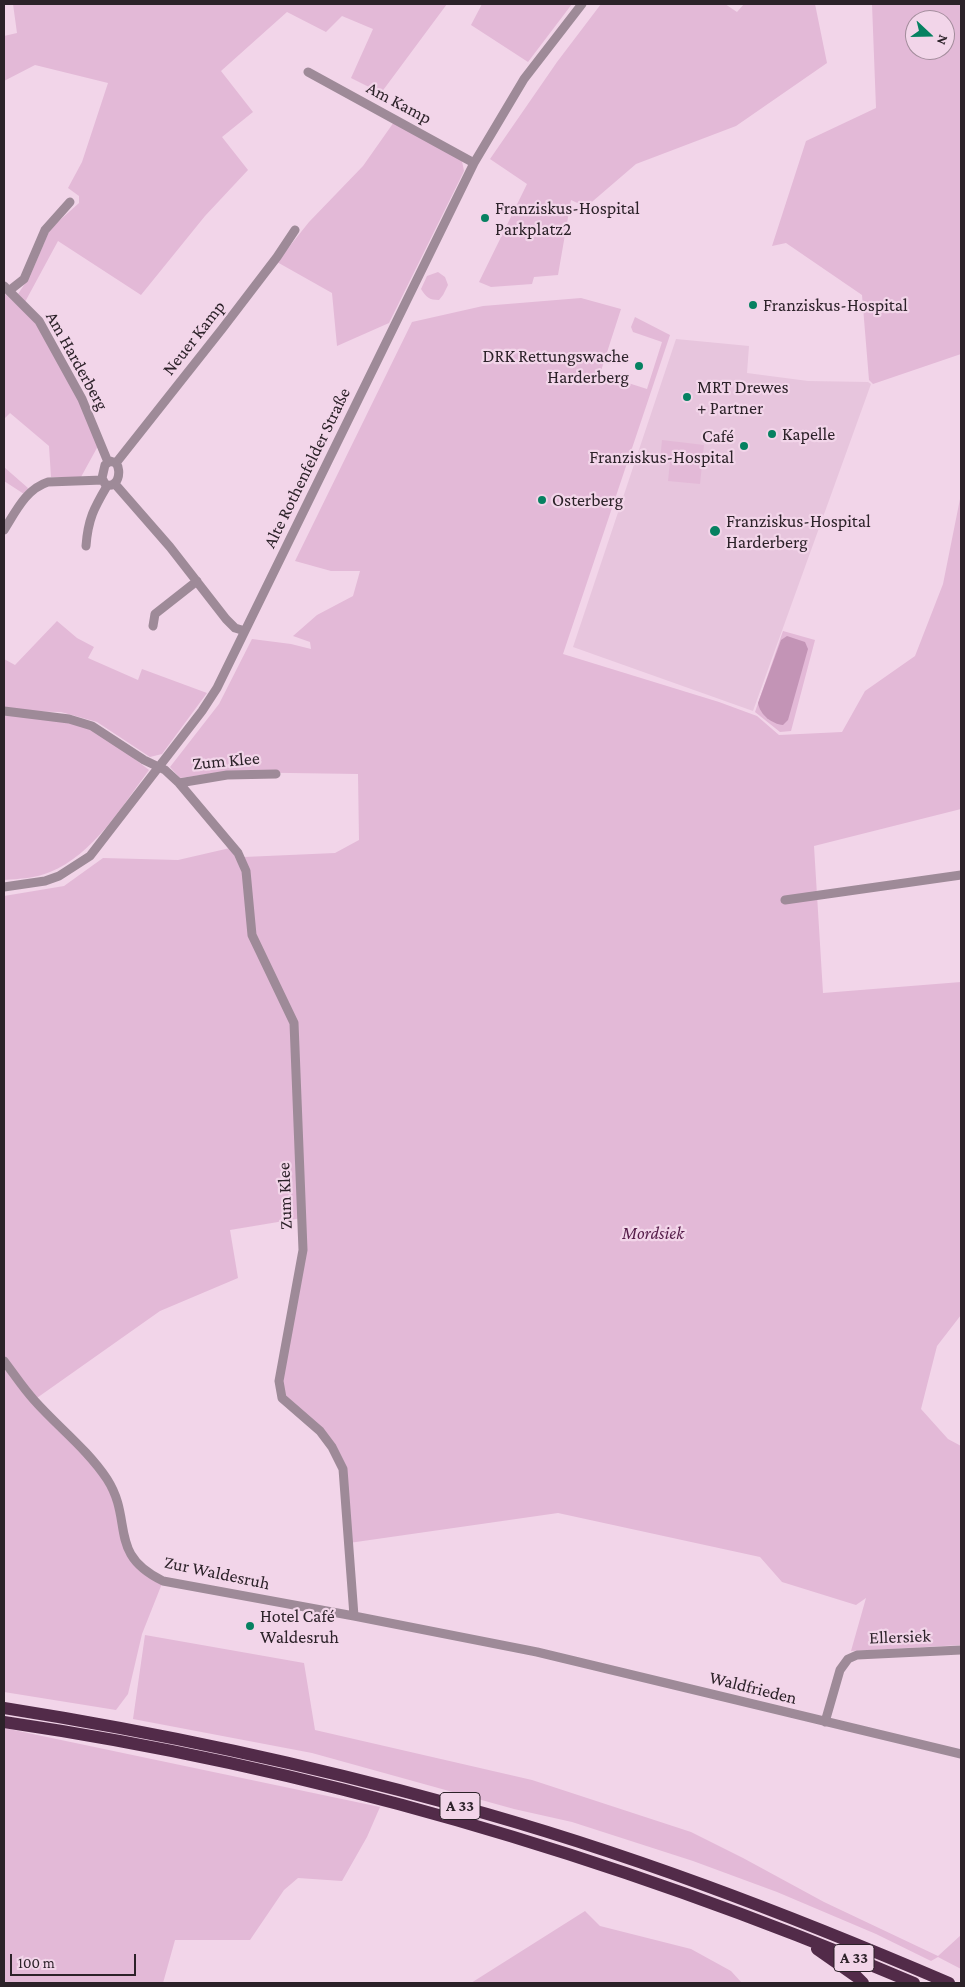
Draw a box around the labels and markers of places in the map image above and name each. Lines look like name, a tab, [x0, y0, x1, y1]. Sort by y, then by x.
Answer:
place label: Franziskus-Hospital Parkplatz2	[495, 197, 640, 240]
marker: Franziskus-Hospital Parkplatz2	[479, 212, 491, 224]
place label: Franziskus-Hospital	[763, 294, 908, 316]
marker: Franziskus-Hospital	[747, 299, 759, 311]
place label: DRK Rettungswache Harderberg	[483, 345, 629, 388]
marker: DRK Rettungswache Harderberg	[633, 360, 645, 372]
place label: MRT Drewes + Partner	[697, 376, 789, 418]
marker: MRT Drewes + Partner	[681, 391, 693, 403]
place label: Kapelle	[782, 423, 835, 445]
place label: Café Franziskus-Hospital	[589, 425, 734, 468]
marker: Kapelle	[766, 428, 778, 440]
marker: Café Franziskus-Hospital	[738, 440, 750, 452]
place label: Osterberg	[552, 489, 623, 511]
marker: Osterberg	[536, 494, 548, 506]
place label: Franziskus-Hospital Harderberg	[726, 510, 871, 552]
marker: Franziskus-Hospital Harderberg	[708, 524, 722, 538]
place label: Hotel Café Waldesruh	[260, 1605, 339, 1648]
marker: Hotel Café Waldesruh	[244, 1620, 256, 1632]

